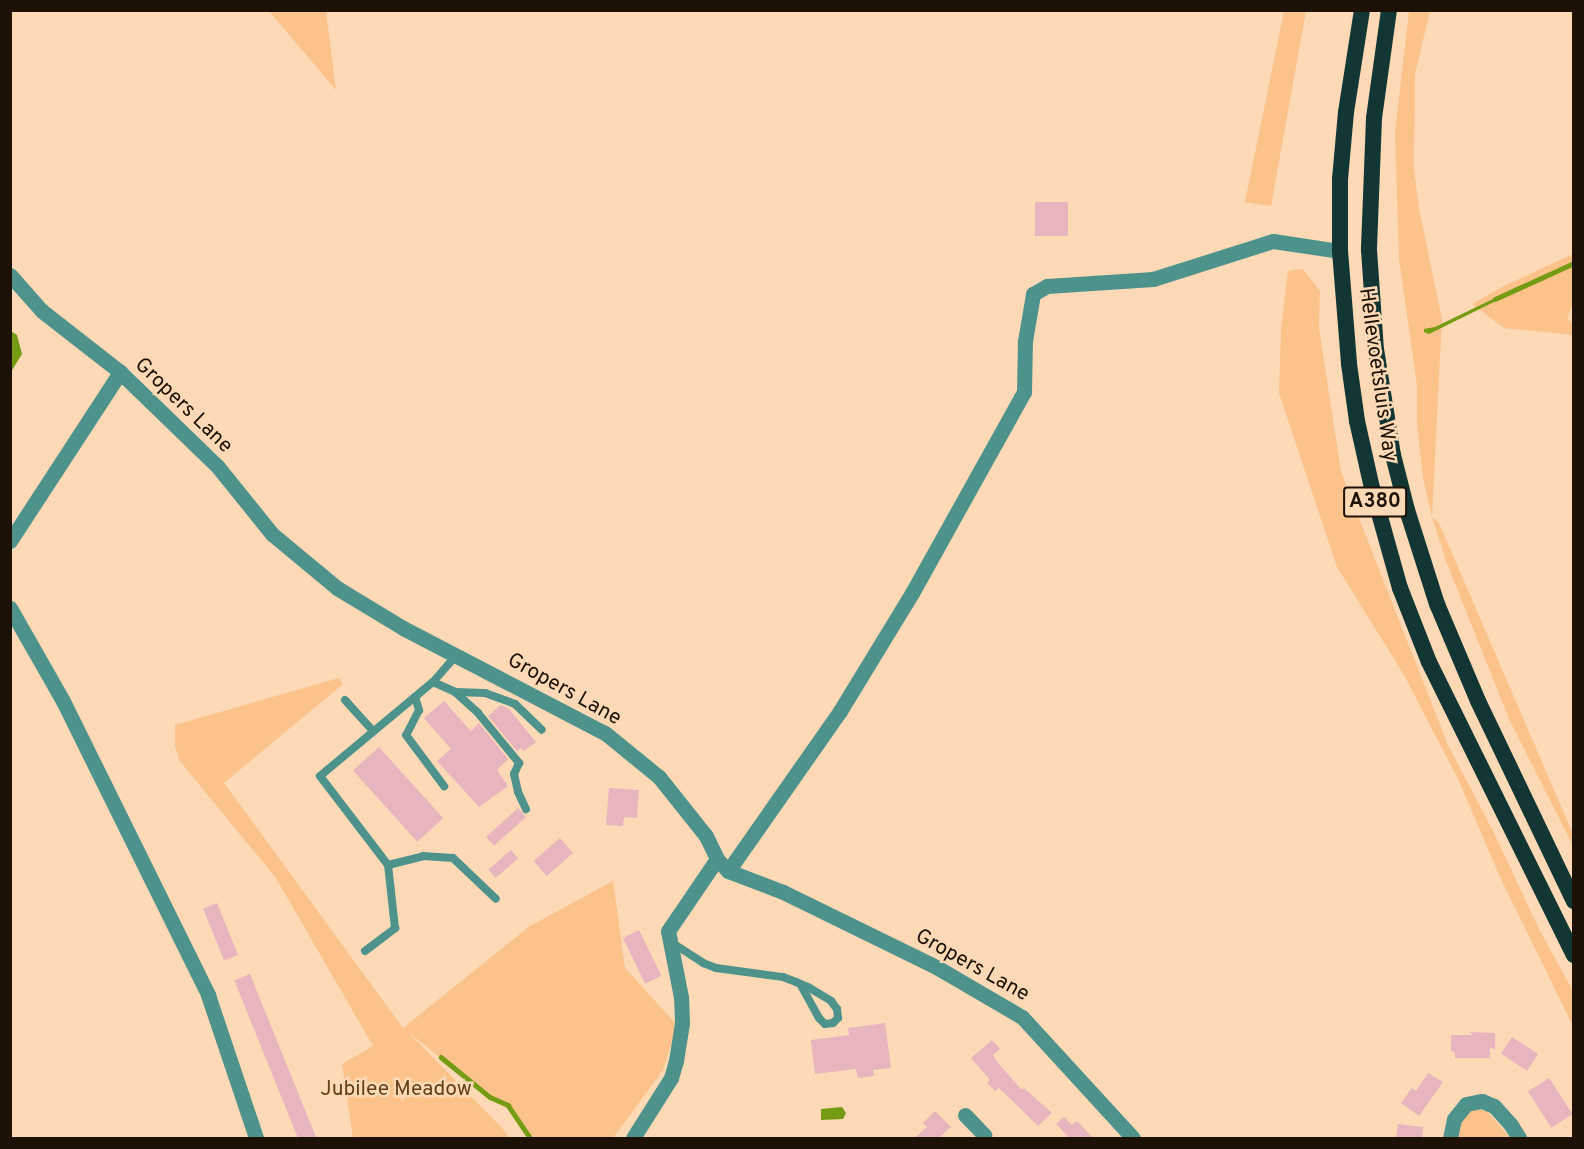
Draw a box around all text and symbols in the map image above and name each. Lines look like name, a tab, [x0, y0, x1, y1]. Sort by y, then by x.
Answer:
street label: Hellevoetsluis Way	[1352, 286, 1402, 464]
street label: Gropers Lane	[129, 353, 237, 459]
road number: A380	[1342, 485, 1408, 519]
street label: Gropers Lane	[503, 648, 625, 732]
street label: Gropers Lane	[911, 924, 1033, 1008]
park label: Jubilee Meadow	[320, 1077, 472, 1103]

